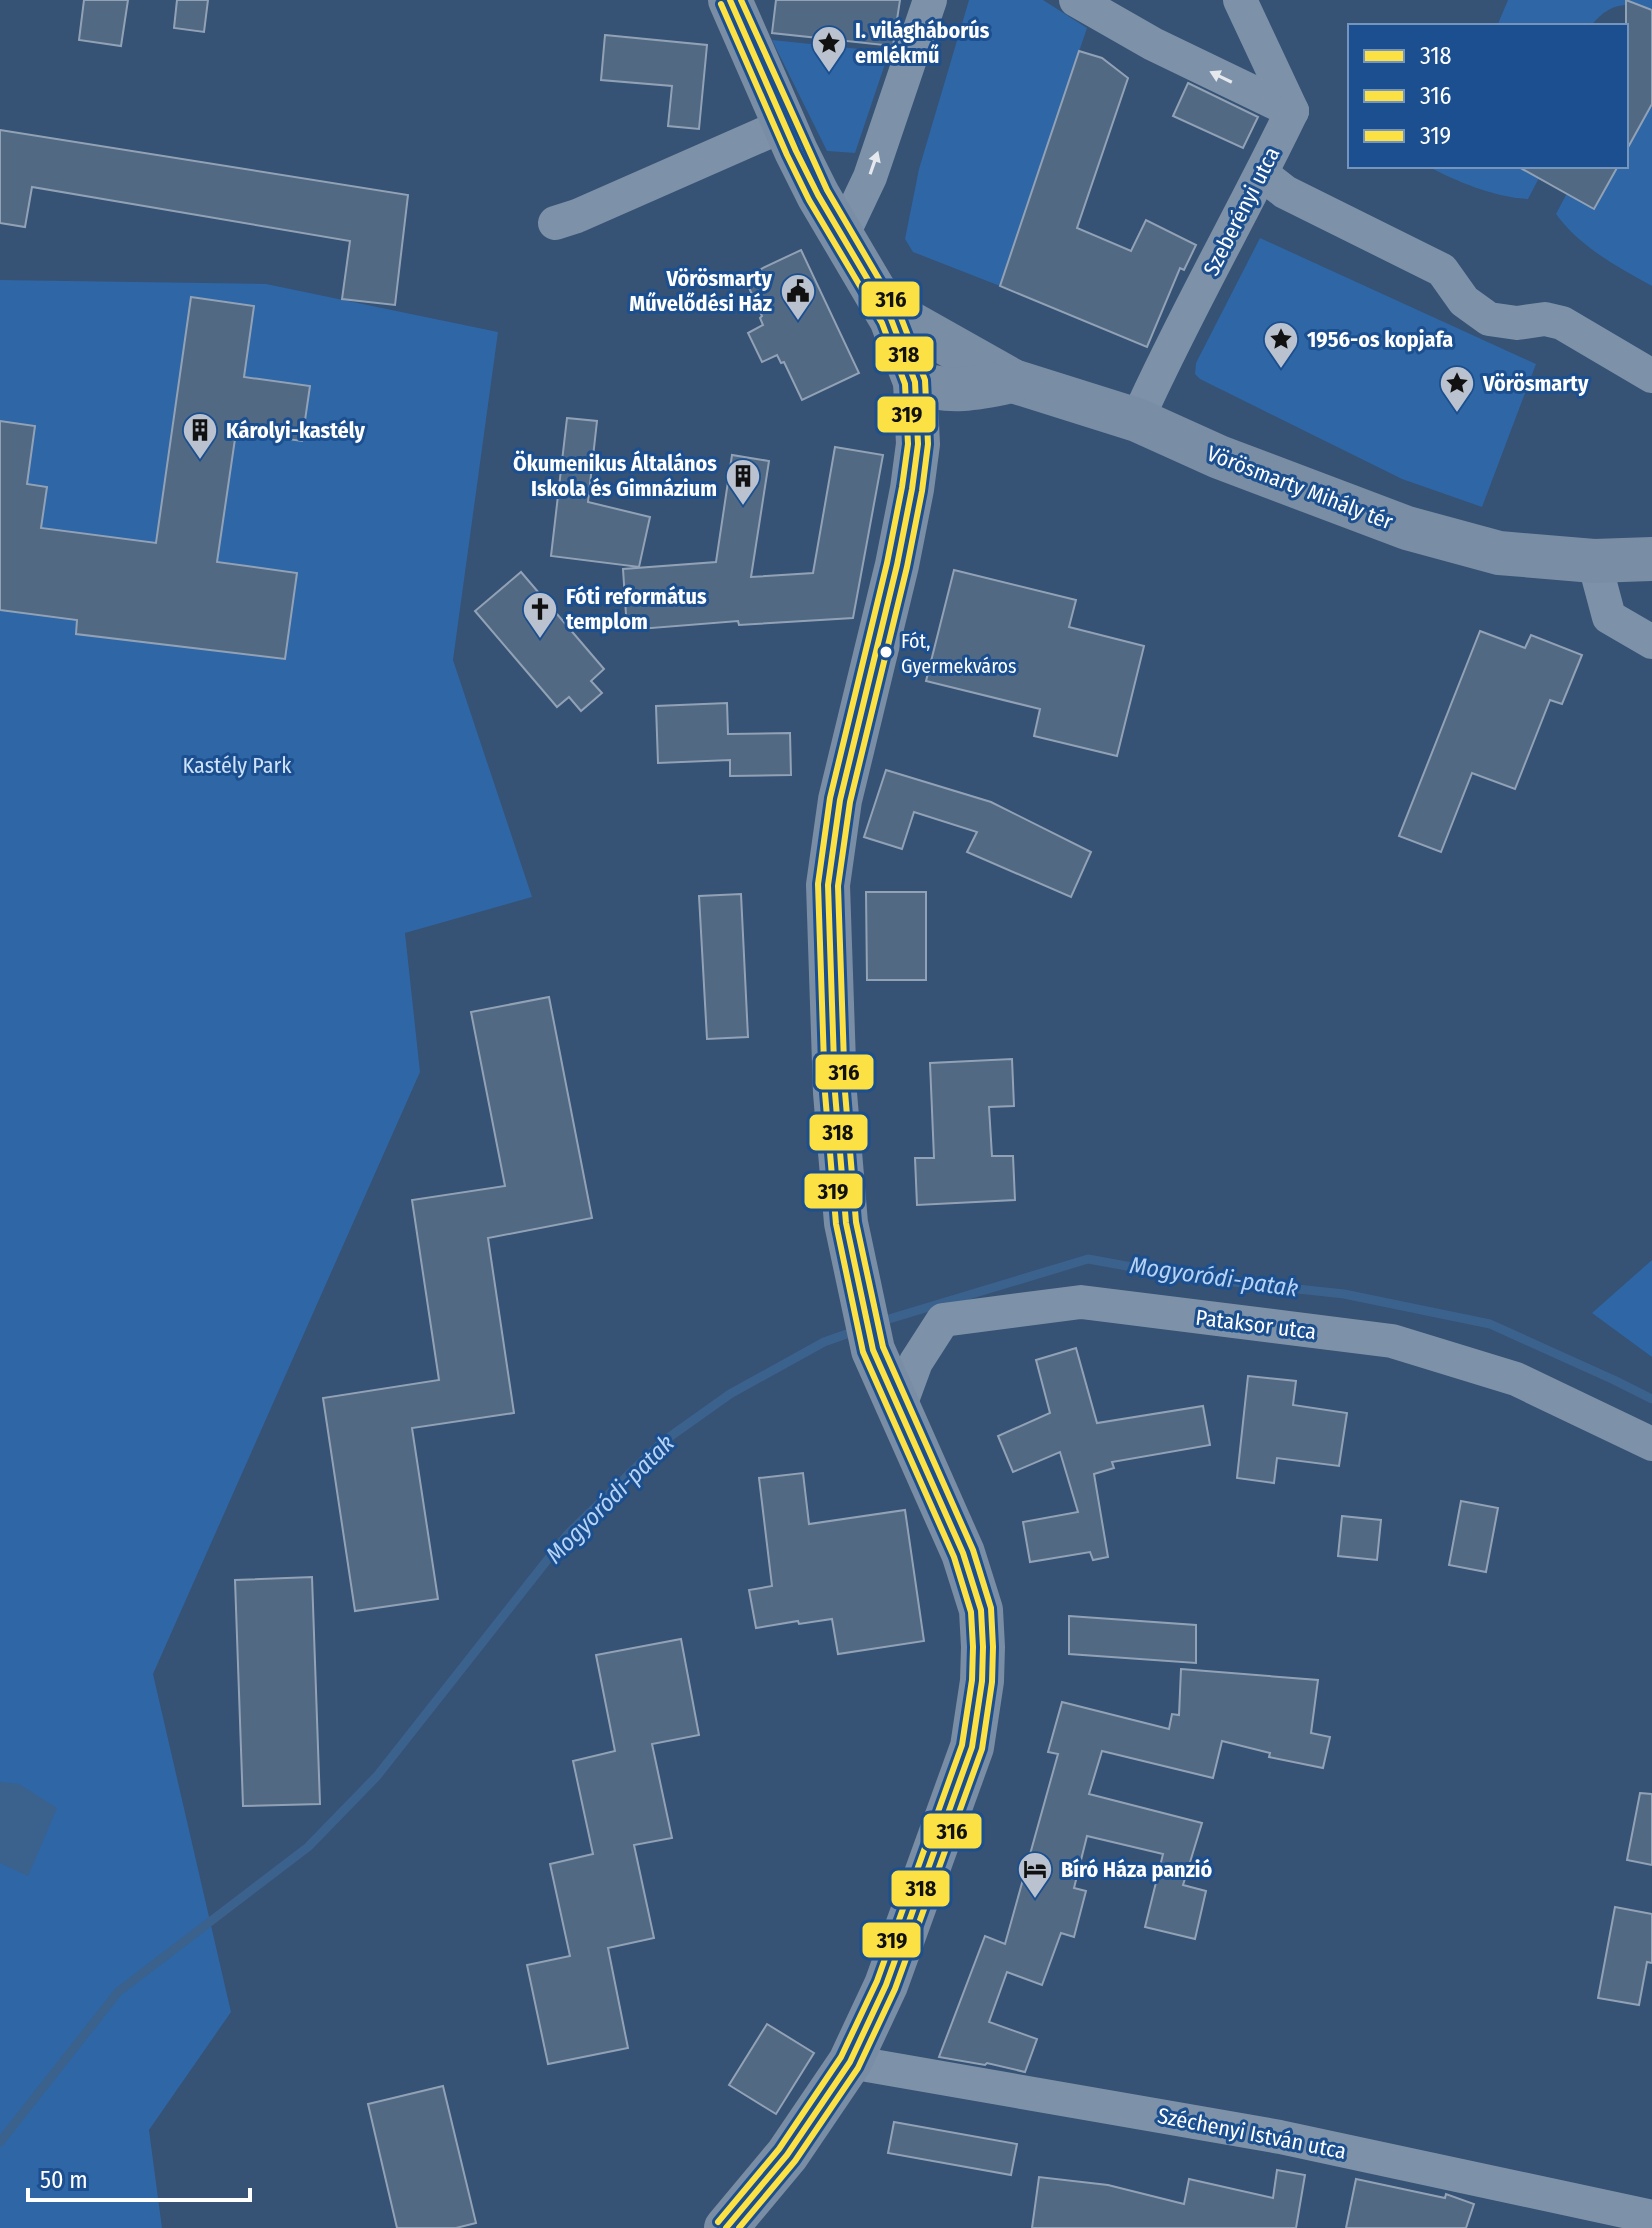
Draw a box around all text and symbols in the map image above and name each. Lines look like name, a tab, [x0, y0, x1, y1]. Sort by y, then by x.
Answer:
place label: I. világháborús emlékmű	[855, 17, 990, 69]
place icon: I. világháborús emlékmű	[810, 24, 848, 74]
legend	[1348, 24, 1628, 168]
text: 318	[1420, 42, 1452, 70]
one-way arrow	[1210, 70, 1233, 84]
text: 316	[1420, 82, 1452, 110]
text: 319	[1420, 122, 1451, 150]
street label: Szeberényi utca	[1197, 142, 1285, 280]
one-way arrow	[869, 151, 881, 175]
place label: Vörösmarty Művelődési Ház	[629, 265, 773, 317]
public building icon: Vörösmarty Művelődési Ház	[779, 272, 817, 322]
line badge: 316	[860, 280, 921, 318]
text: 316	[875, 286, 906, 313]
place icon: 1956-os kopjafa	[1262, 320, 1300, 370]
place label: 1956-os kopjafa	[1307, 326, 1453, 353]
line badge: 318	[874, 335, 935, 373]
text: 318	[888, 341, 920, 368]
place icon: Vörösmarty	[1438, 364, 1476, 414]
place label: Vörösmarty	[1482, 370, 1589, 397]
line badge: 319	[876, 395, 937, 434]
text: 319	[891, 401, 922, 428]
building icon: Károlyi-kastély	[181, 411, 219, 461]
place label: Károlyi-kastély	[226, 417, 366, 444]
street label: Vörösmarty Mihály tér	[1203, 440, 1397, 535]
place label: Ökumenikus Általános Iskola és Gimnázium	[513, 450, 717, 502]
building icon: Ökumenikus Általános Iskola és Gimnázium	[724, 457, 762, 507]
place label: Fóti református templom	[566, 583, 707, 635]
church icon: Fóti református templom	[521, 590, 559, 640]
place label: Fót, Gyermekváros	[901, 629, 1017, 678]
marker: Fót, Gyermekváros	[878, 644, 894, 660]
park label: Kastély Park	[183, 752, 292, 779]
line badge: 316	[814, 1053, 875, 1091]
text: 316	[828, 1059, 859, 1086]
line badge: 318	[808, 1113, 869, 1152]
text: 318	[822, 1119, 854, 1146]
line badge: 319	[803, 1172, 864, 1210]
text: 319	[817, 1178, 848, 1205]
water label: Mogyoródi-patak	[1128, 1251, 1300, 1303]
street label: Pataksor utca	[1194, 1304, 1318, 1345]
water label: Mogyoródi-patak	[540, 1429, 680, 1569]
line badge: 316	[922, 1812, 983, 1850]
text: 316	[936, 1818, 967, 1845]
hotel icon: Bíró Háza panzió	[1016, 1850, 1054, 1900]
place label: Bíró Háza panzió	[1061, 1856, 1213, 1883]
line badge: 318	[890, 1869, 951, 1908]
text: 318	[905, 1875, 937, 1902]
line badge: 319	[861, 1921, 922, 1959]
text: 319	[876, 1927, 907, 1954]
street label: Széchenyi István utca	[1155, 2102, 1349, 2165]
scale bar	[28, 2152, 250, 2202]
text: 50 m	[40, 2166, 88, 2194]

